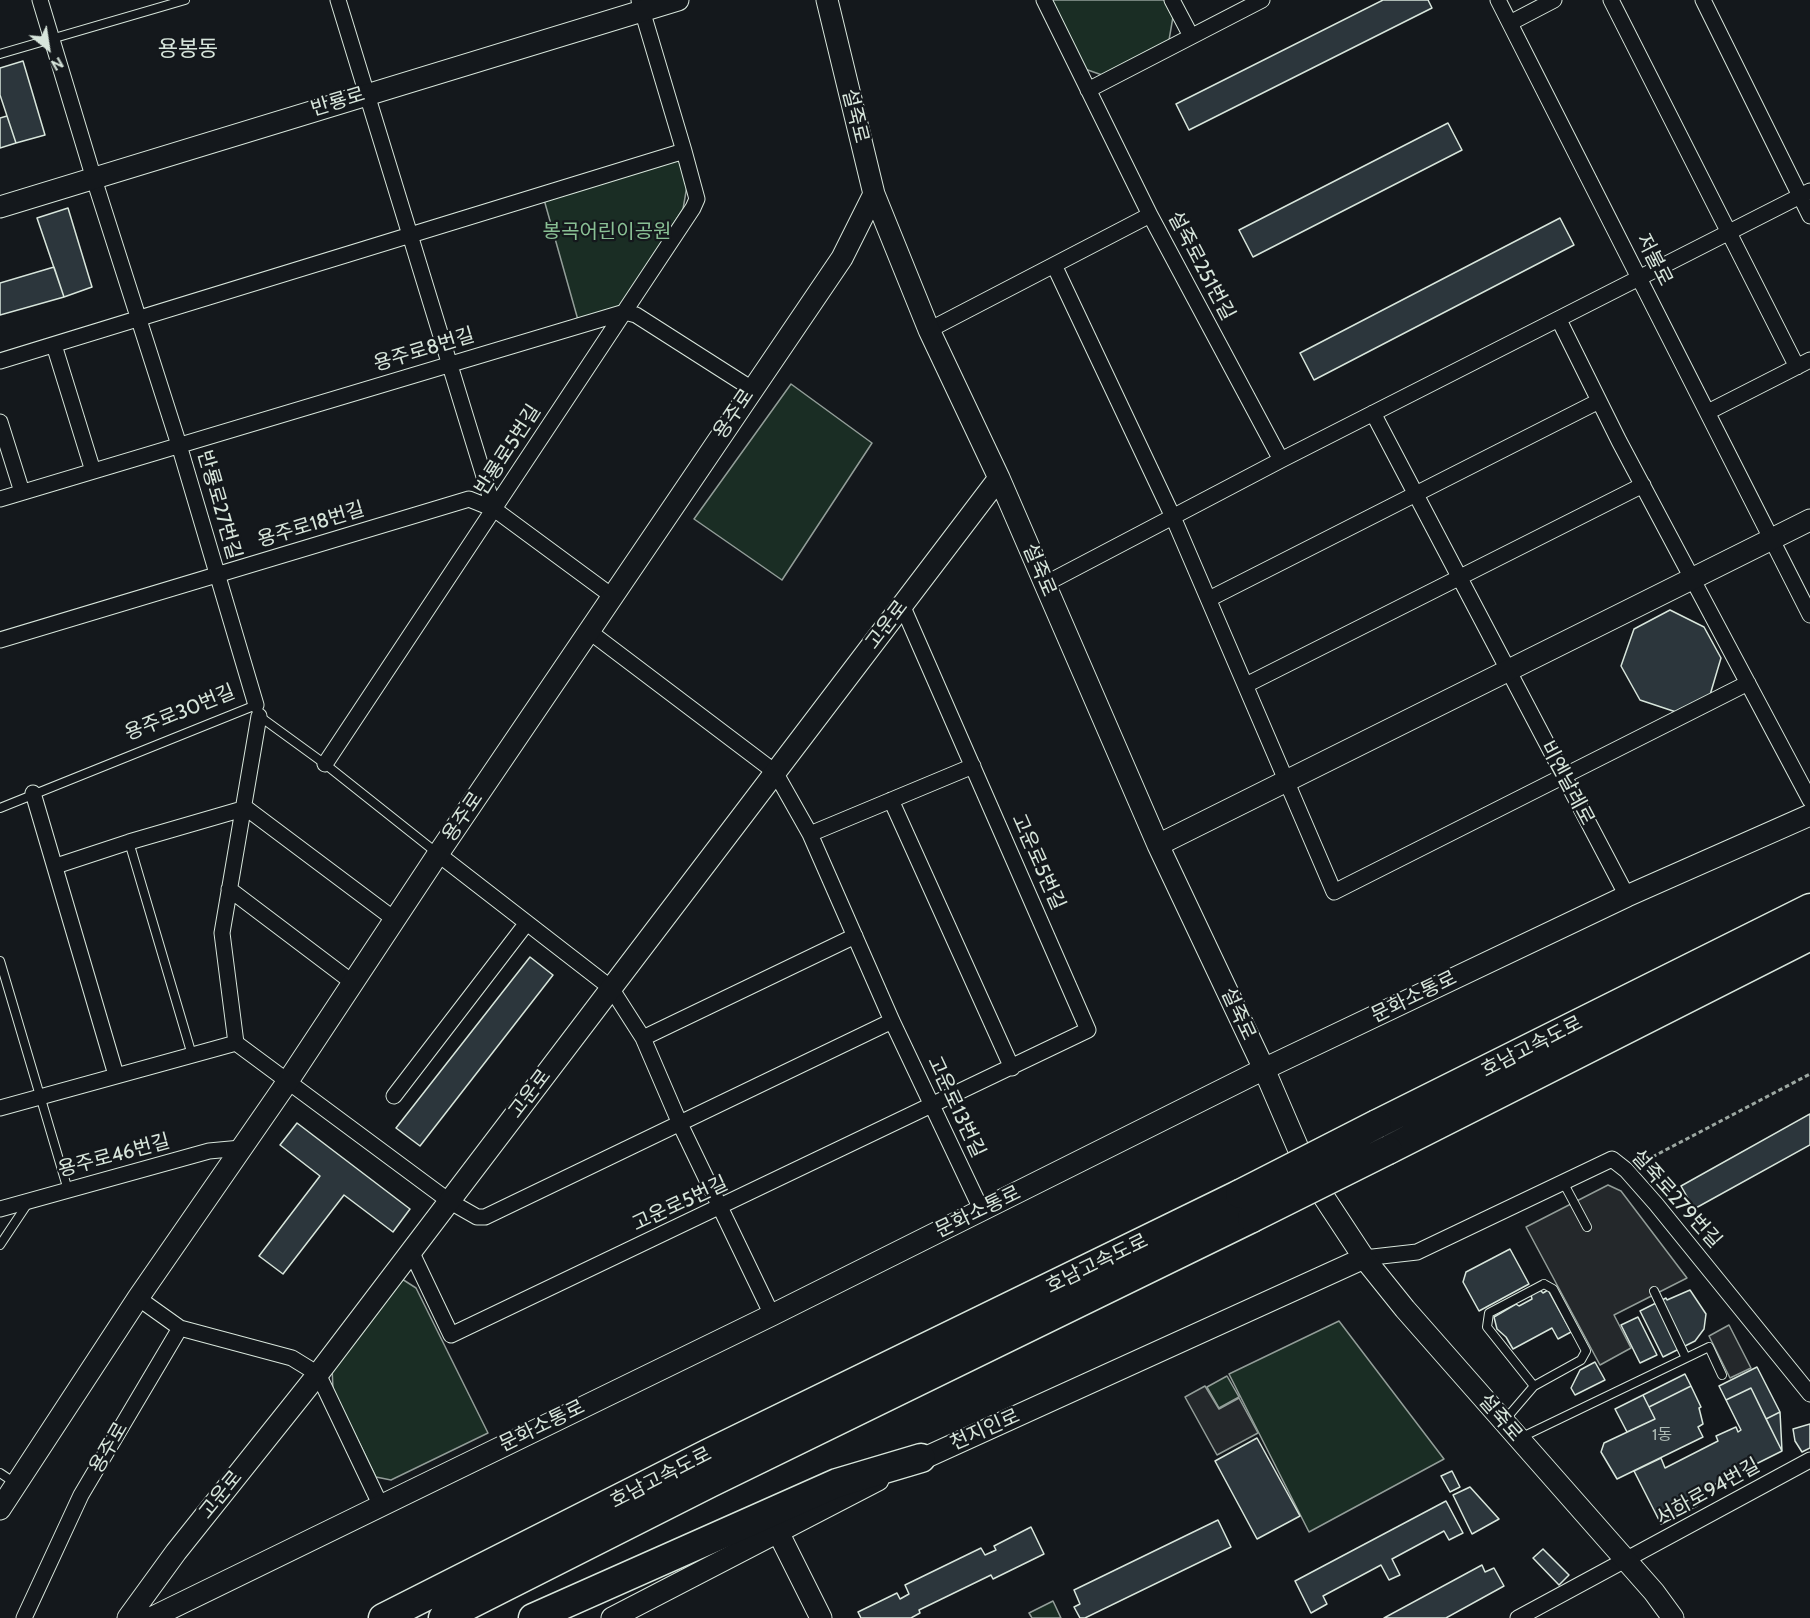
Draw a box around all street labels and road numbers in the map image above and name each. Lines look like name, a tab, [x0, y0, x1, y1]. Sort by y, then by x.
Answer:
street label: 반룡로	[308, 82, 368, 122]
street label: 설죽로	[837, 86, 873, 146]
street label: 설죽로251번길	[1162, 207, 1240, 325]
street label: 저불로	[1631, 230, 1677, 290]
street label: 용주로8번길	[371, 323, 477, 377]
street label: 용주로	[709, 384, 759, 444]
street label: 반룡로5번길	[470, 400, 546, 500]
street label: 반룡로27번길	[192, 448, 246, 562]
street label: 용주로18번길	[255, 497, 367, 553]
street label: 설죽로	[1017, 540, 1061, 600]
street label: 고운로	[861, 596, 913, 654]
street label: 용주로30번길	[121, 680, 239, 746]
street label: 비엔날레로	[1535, 737, 1599, 829]
street label: 용주로	[438, 787, 488, 847]
street label: 고운로5번길	[1006, 810, 1070, 914]
street label: 문화소통로	[1367, 966, 1461, 1028]
street label: 설죽로	[1215, 984, 1261, 1044]
street label: 호남고속도로	[1477, 1011, 1587, 1083]
street label: 고운로13번길	[922, 1052, 990, 1162]
street label: 고운로	[504, 1065, 556, 1123]
street label: 용주로46번길	[55, 1130, 173, 1182]
street label: 설죽로279번길	[1626, 1145, 1726, 1253]
street label: 고운로5번길	[628, 1171, 732, 1237]
street label: 문화소통로	[931, 1181, 1025, 1243]
street label: 호남고속도로	[1042, 1229, 1152, 1299]
street label: 설죽로	[1473, 1389, 1527, 1447]
street label: 문화소통로	[495, 1395, 589, 1457]
street label: 천지인로	[947, 1404, 1023, 1456]
street label: 용주로	[85, 1418, 133, 1478]
street label: 호남고속도로	[606, 1442, 716, 1514]
street label: 서하로94번길	[1652, 1454, 1764, 1530]
street label: 고운로	[194, 1466, 248, 1524]

